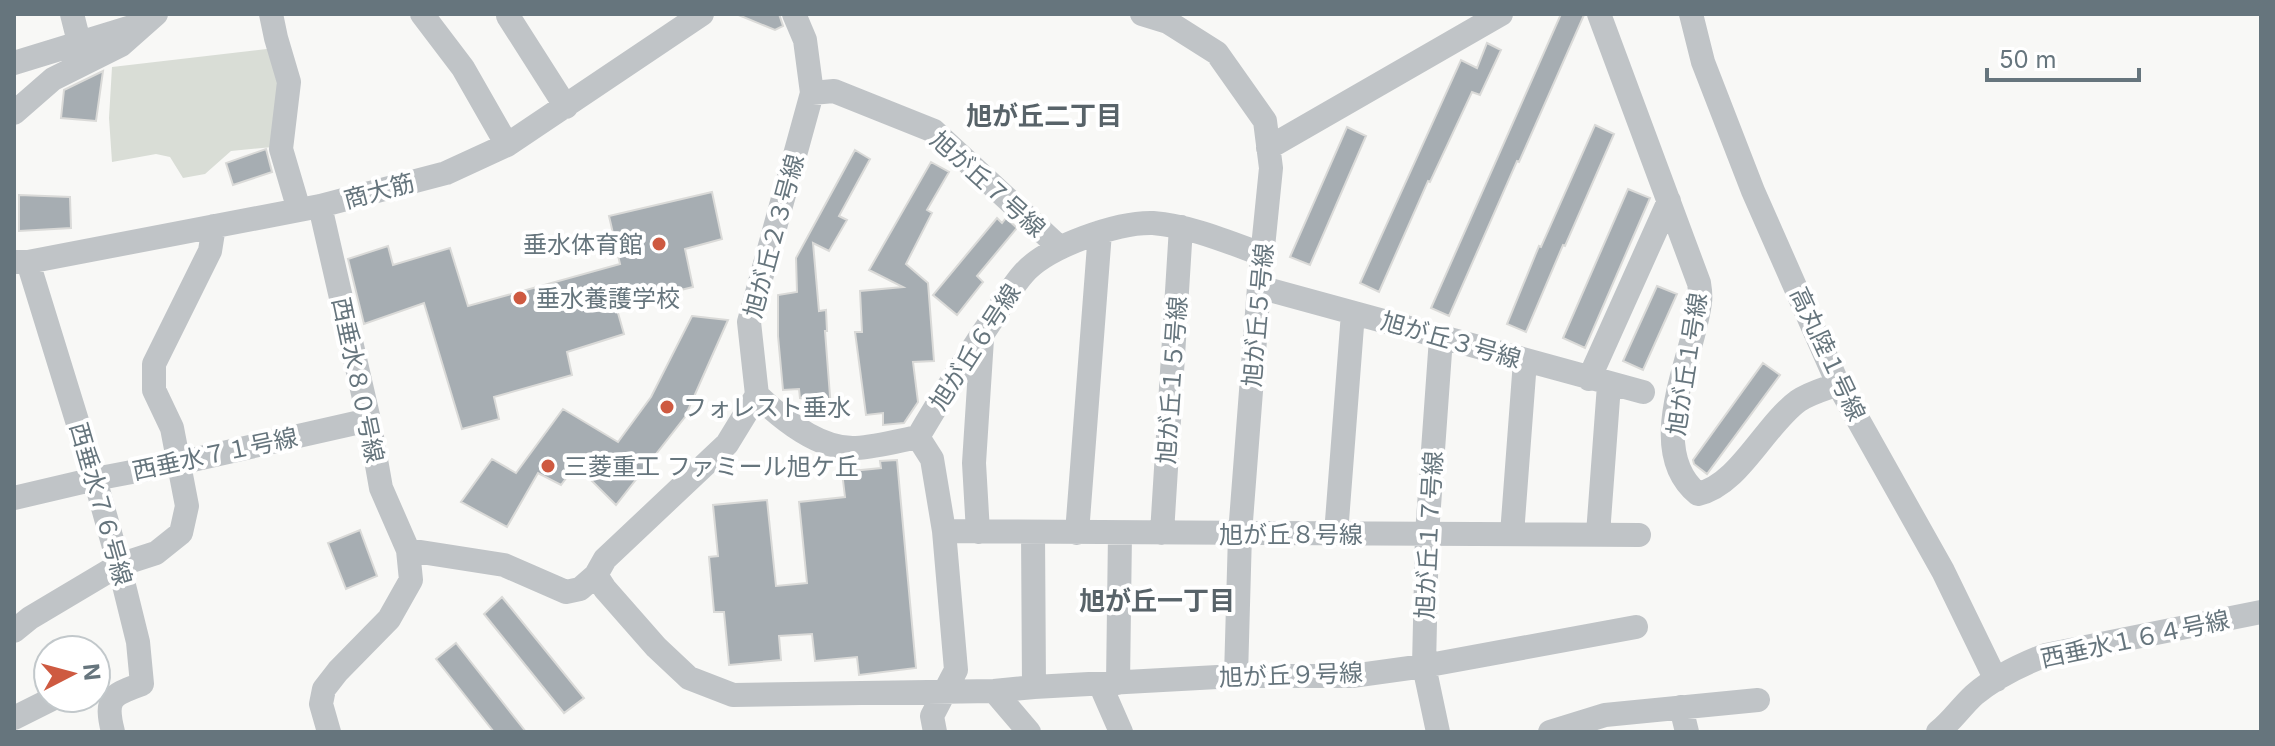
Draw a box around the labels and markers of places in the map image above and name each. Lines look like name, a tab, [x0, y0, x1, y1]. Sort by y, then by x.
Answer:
place label: 垂水体育館	[523, 230, 643, 259]
marker: 垂水体育館	[650, 235, 668, 253]
place label: 垂水養護学校	[536, 284, 680, 313]
marker: 垂水養護学校	[511, 289, 529, 307]
place label: フォレスト垂水	[683, 393, 851, 422]
marker: フォレスト垂水	[658, 398, 676, 416]
place label: 三菱重工 ファミール旭ケ丘	[564, 452, 859, 481]
marker: 三菱重工 ファミール旭ケ丘	[539, 457, 557, 475]

